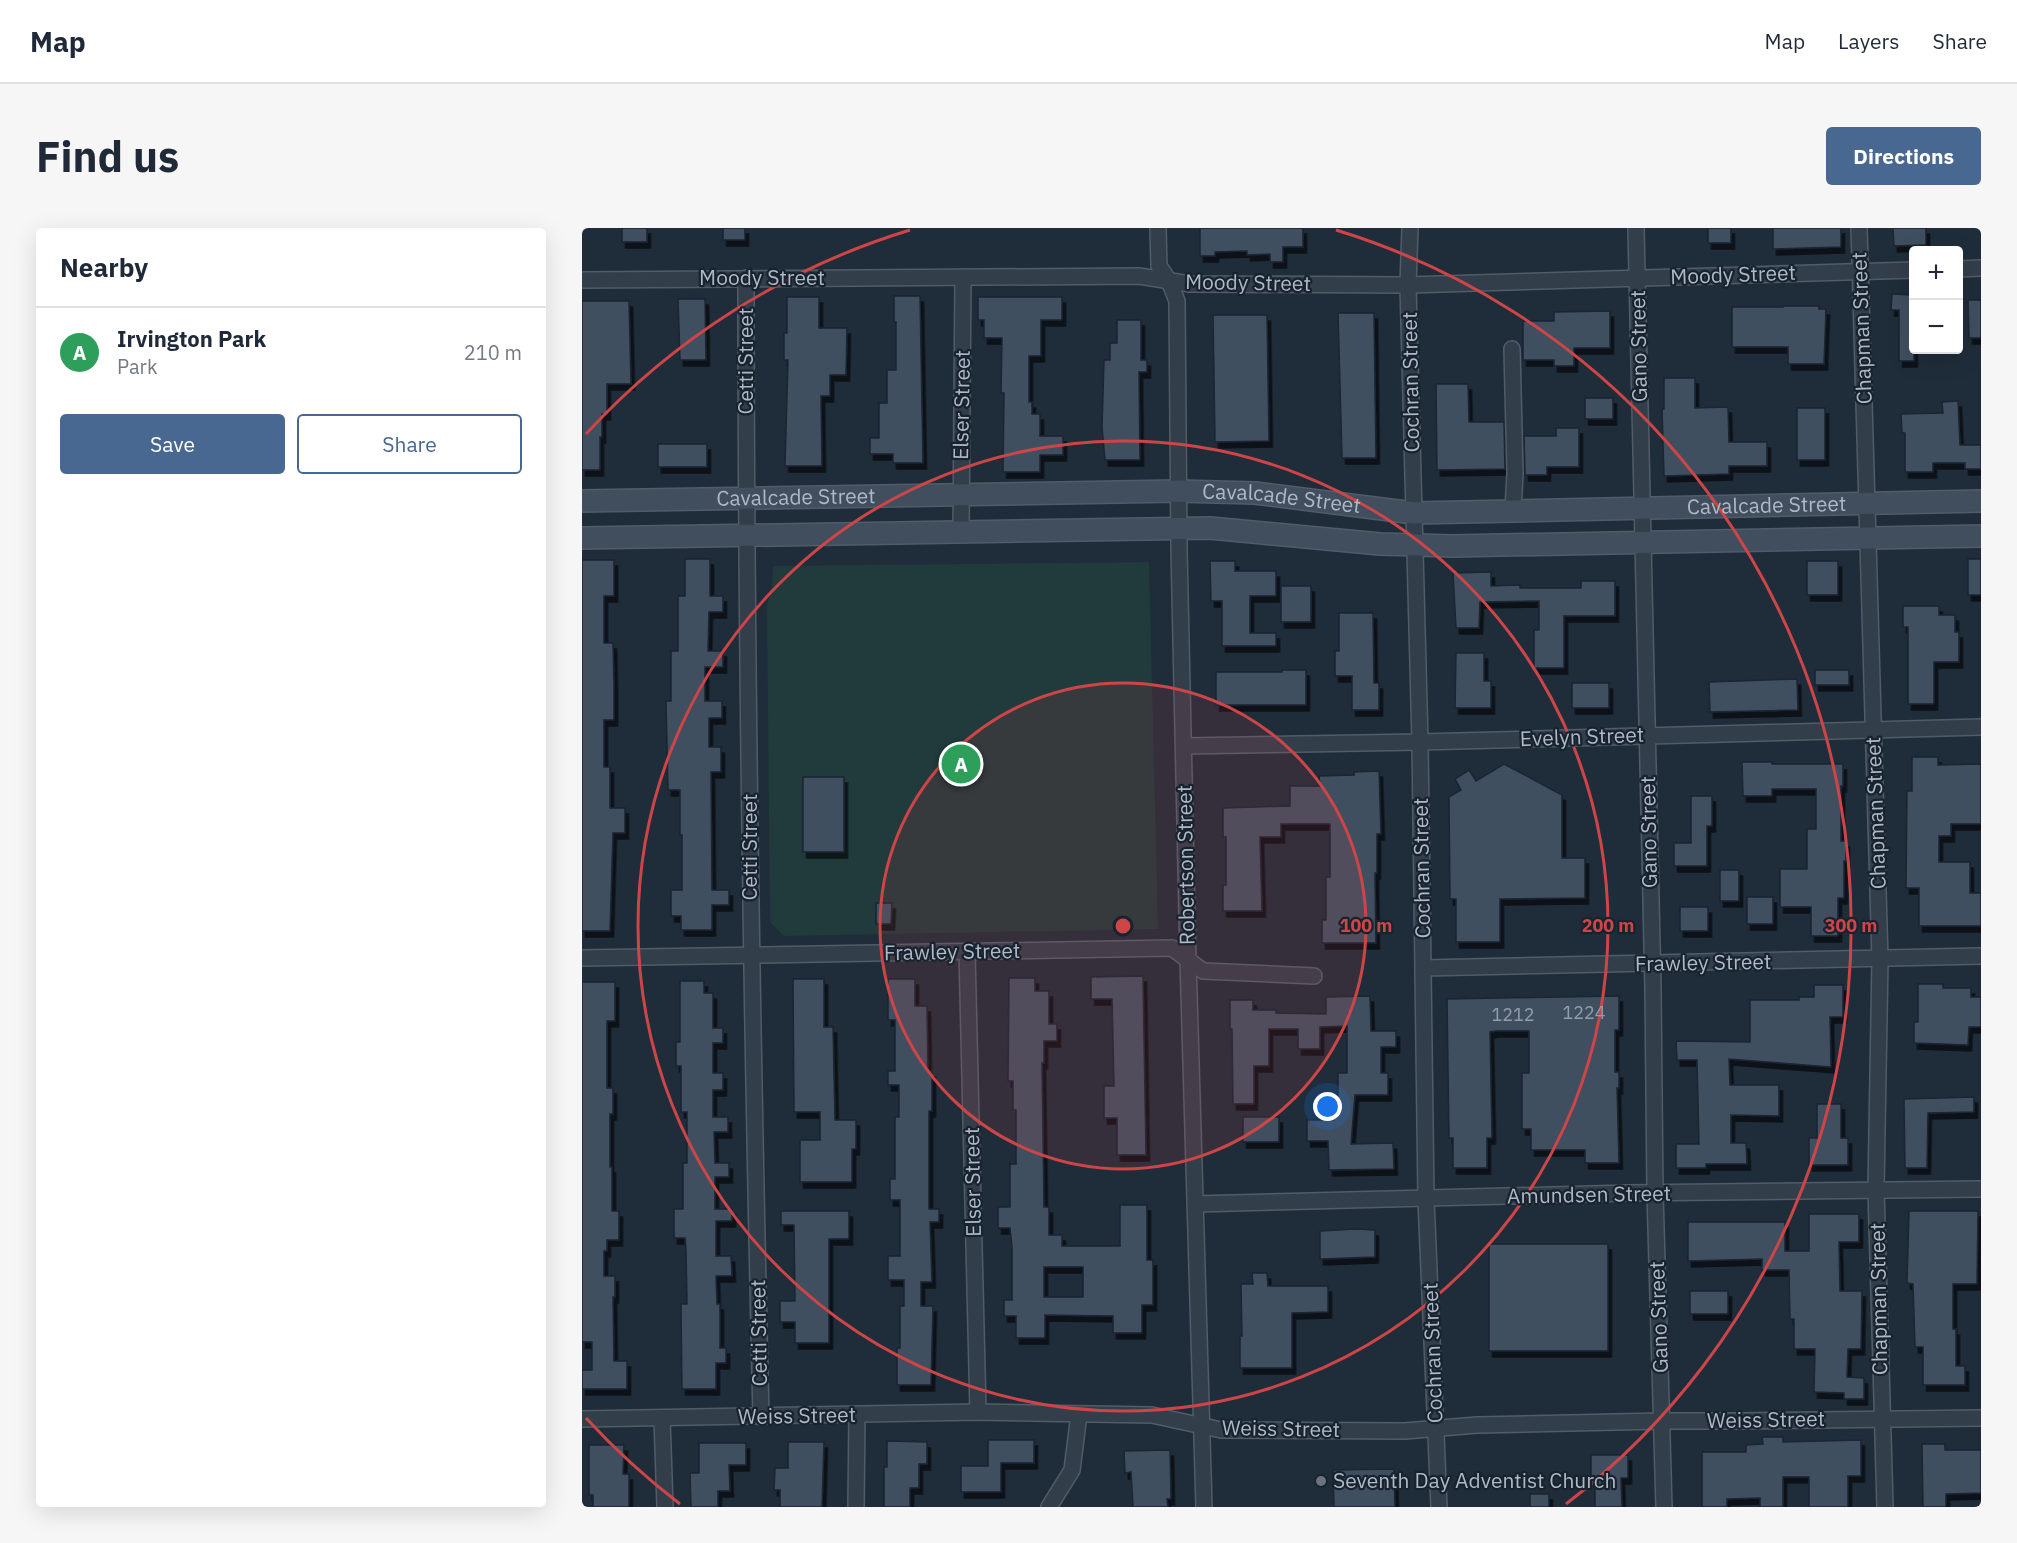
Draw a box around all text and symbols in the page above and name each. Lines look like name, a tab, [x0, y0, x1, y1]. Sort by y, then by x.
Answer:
text: Map	[30, 23, 86, 60]
text: Map	[1765, 27, 1805, 55]
text: Layers	[1838, 27, 1900, 55]
text: Share	[1933, 27, 1987, 55]
button: Directions	[1826, 127, 1981, 185]
text: Find us	[36, 129, 179, 184]
map controls	[1909, 246, 1963, 354]
button: +	[1909, 246, 1963, 300]
text: Nearby	[60, 250, 148, 284]
street label: Chapman Street	[1844, 251, 1878, 405]
street label: Moody Street	[1670, 258, 1796, 290]
street label: Moody Street	[699, 263, 825, 291]
street label: Moody Street	[1185, 267, 1311, 297]
street label: Gano Street	[1623, 290, 1653, 402]
button: −	[1909, 300, 1963, 354]
street label: Cetti Street	[731, 308, 759, 414]
street label: Cochran Street	[1395, 311, 1425, 453]
text: Irvington Park	[117, 324, 266, 353]
text: A	[73, 339, 86, 366]
text: 210 m	[464, 339, 522, 366]
street label: Elser Street	[946, 350, 976, 460]
text: Park	[117, 353, 157, 380]
button: Save	[60, 414, 285, 474]
button: Share	[297, 414, 522, 474]
street label: Cavalcade Street	[1202, 477, 1363, 519]
street label: Cavalcade Street	[716, 481, 876, 512]
street label: Cavalcade Street	[1687, 489, 1846, 520]
street label: Evelyn Street	[1519, 720, 1645, 752]
street label: Chapman Street	[1858, 736, 1892, 890]
pin: A	[942, 742, 980, 786]
street label: Gano Street	[1633, 776, 1663, 888]
street label: Robertson Street	[1170, 785, 1200, 945]
street label: Cetti Street	[735, 794, 763, 900]
street label: Cochran Street	[1406, 797, 1436, 939]
text: 100 m	[1340, 914, 1392, 937]
text: 200 m	[1582, 914, 1634, 937]
text: 300 m	[1825, 914, 1877, 937]
centre of rings	[1113, 916, 1133, 936]
street label: Frawley Street	[884, 936, 1020, 966]
street label: Frawley Street	[1635, 947, 1771, 977]
house number: 1224	[1562, 1001, 1606, 1024]
house number: 1212	[1491, 1003, 1535, 1026]
your location	[1313, 1092, 1342, 1121]
street label: Elser Street	[957, 1127, 987, 1237]
street label: Amundsen Street	[1507, 1179, 1671, 1209]
street label: Chapman Street	[1863, 1223, 1893, 1375]
street label: Gano Street	[1642, 1261, 1674, 1374]
street label: Cetti Street	[743, 1279, 773, 1387]
street label: Cochran Street	[1416, 1282, 1448, 1424]
street label: Weiss Street	[738, 1400, 856, 1430]
street label: Weiss Street	[1707, 1404, 1825, 1434]
street label: Weiss Street	[1222, 1413, 1340, 1443]
place label: Seventh Day Adventist Church	[1333, 1466, 1616, 1494]
marker: Seventh Day Adventist Church	[1314, 1474, 1328, 1488]

